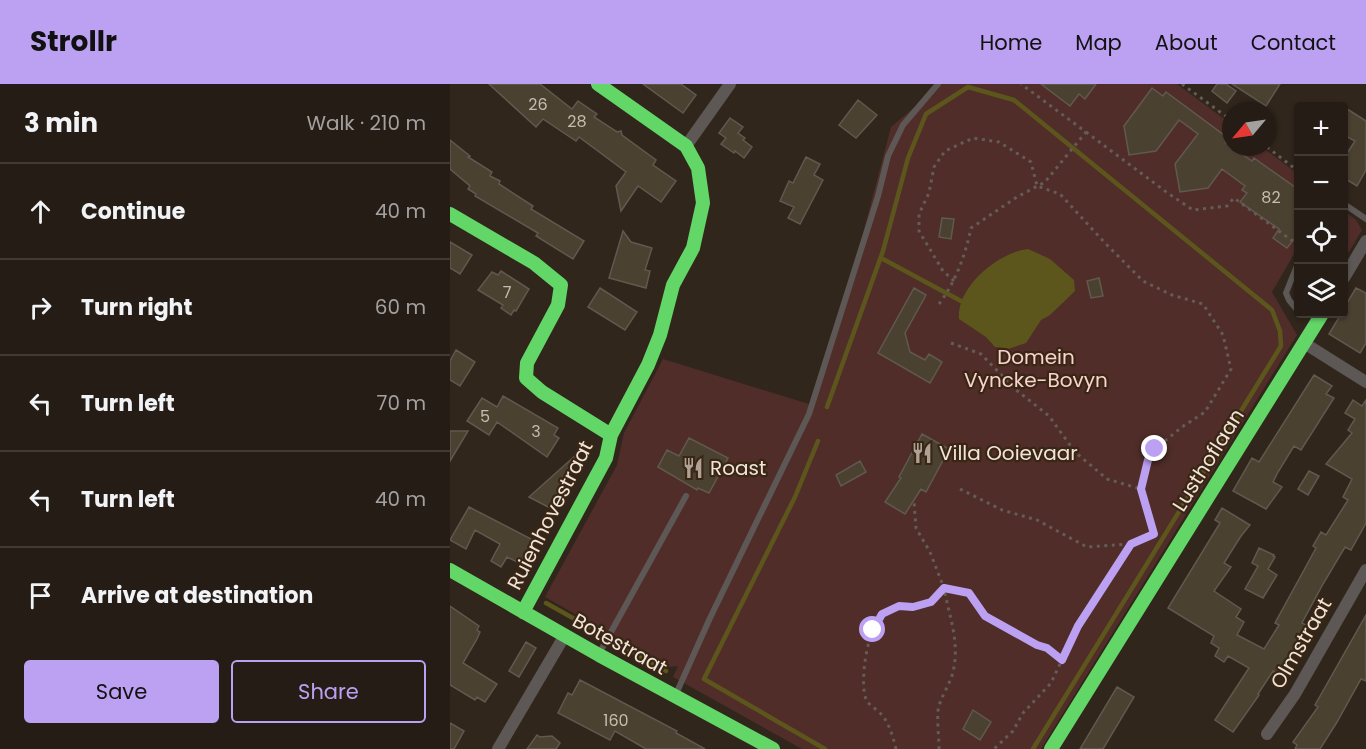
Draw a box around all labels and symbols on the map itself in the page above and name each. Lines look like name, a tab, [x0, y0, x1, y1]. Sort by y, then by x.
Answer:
house number: 26	[528, 93, 548, 116]
north arrow	[1222, 102, 1276, 156]
house number: 28	[567, 110, 587, 133]
house number: 82	[1261, 186, 1281, 209]
house number: 7	[503, 281, 512, 304]
park label: Domein Vyncke-Bovyn	[964, 343, 1108, 394]
street label: Lusthoflaan	[1165, 403, 1251, 517]
house number: 5	[480, 405, 490, 428]
house number: 3	[531, 420, 541, 443]
route end	[1141, 435, 1167, 461]
street label: Ruienhovestraat	[500, 436, 600, 594]
place label: Villa Ooievaar	[939, 439, 1078, 467]
restaurant icon: Villa Ooievaar	[910, 441, 934, 465]
place label: Roast	[710, 454, 766, 482]
restaurant icon: Roast	[681, 456, 705, 480]
street label: Olmstraat	[1264, 592, 1338, 694]
street label: Botestraat	[568, 606, 672, 682]
route start	[859, 616, 885, 642]
house number: 160	[603, 709, 629, 732]

